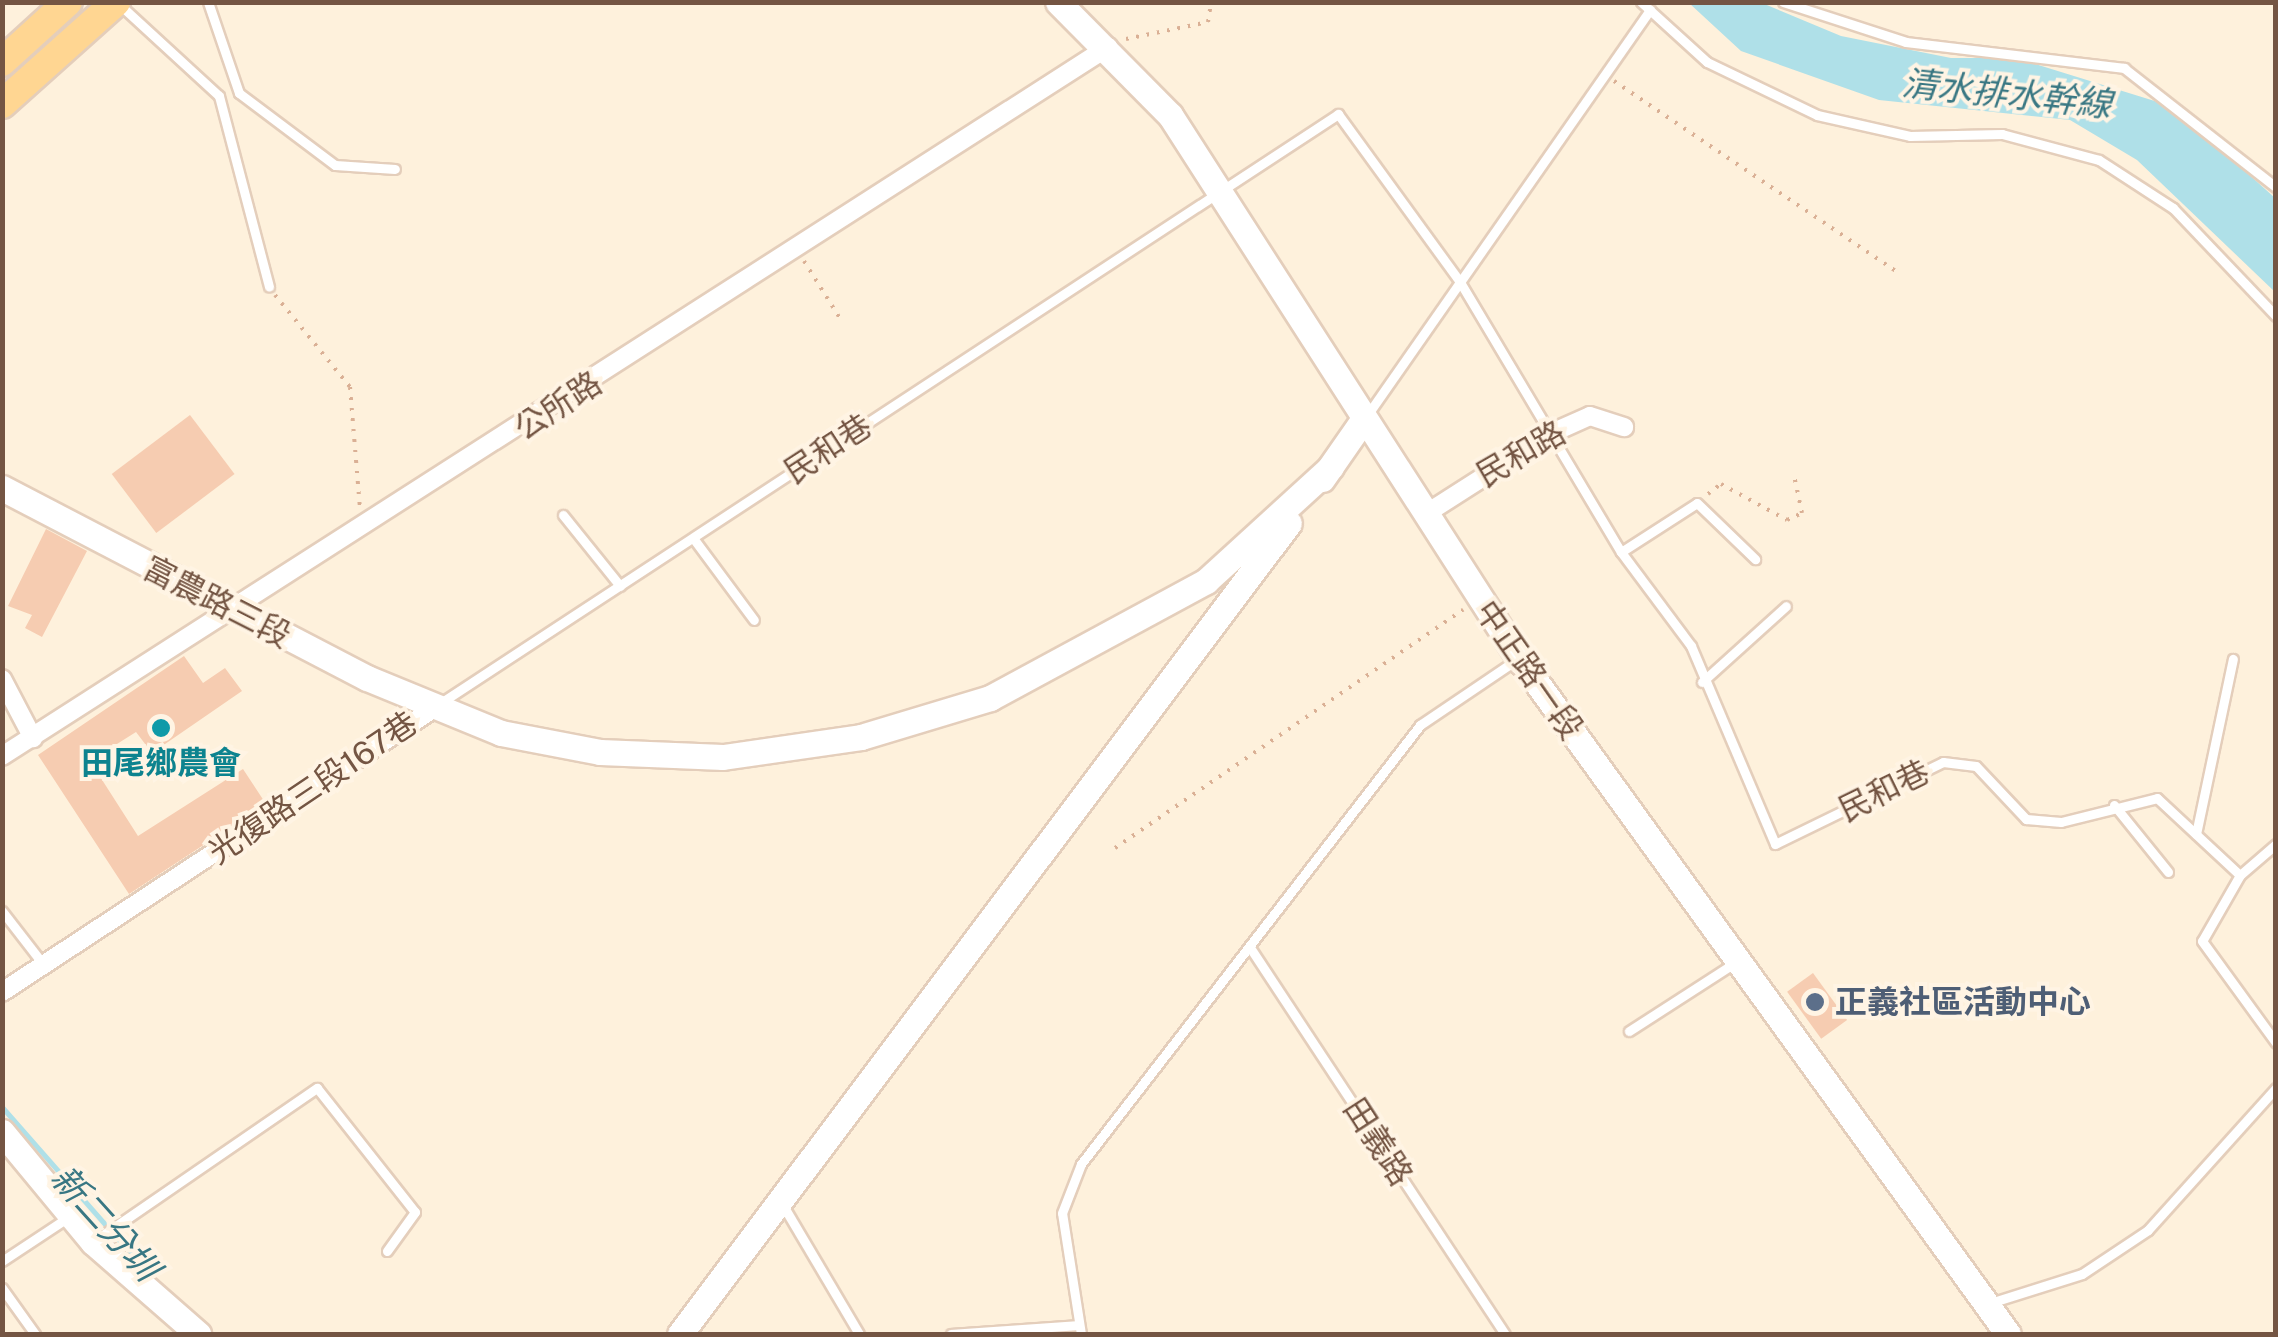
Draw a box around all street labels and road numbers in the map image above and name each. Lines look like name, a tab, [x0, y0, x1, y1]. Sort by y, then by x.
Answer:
street label: 公所路	[507, 364, 609, 448]
street label: 民和巷	[777, 407, 879, 491]
street label: 民和路	[1470, 413, 1572, 495]
street label: 富農路三段	[137, 549, 297, 655]
street label: 中正路一段	[1467, 593, 1591, 747]
street label: 光復路三段167巷	[201, 704, 425, 872]
street label: 民和巷	[1832, 753, 1936, 829]
street label: 田義路	[1336, 1091, 1420, 1193]

